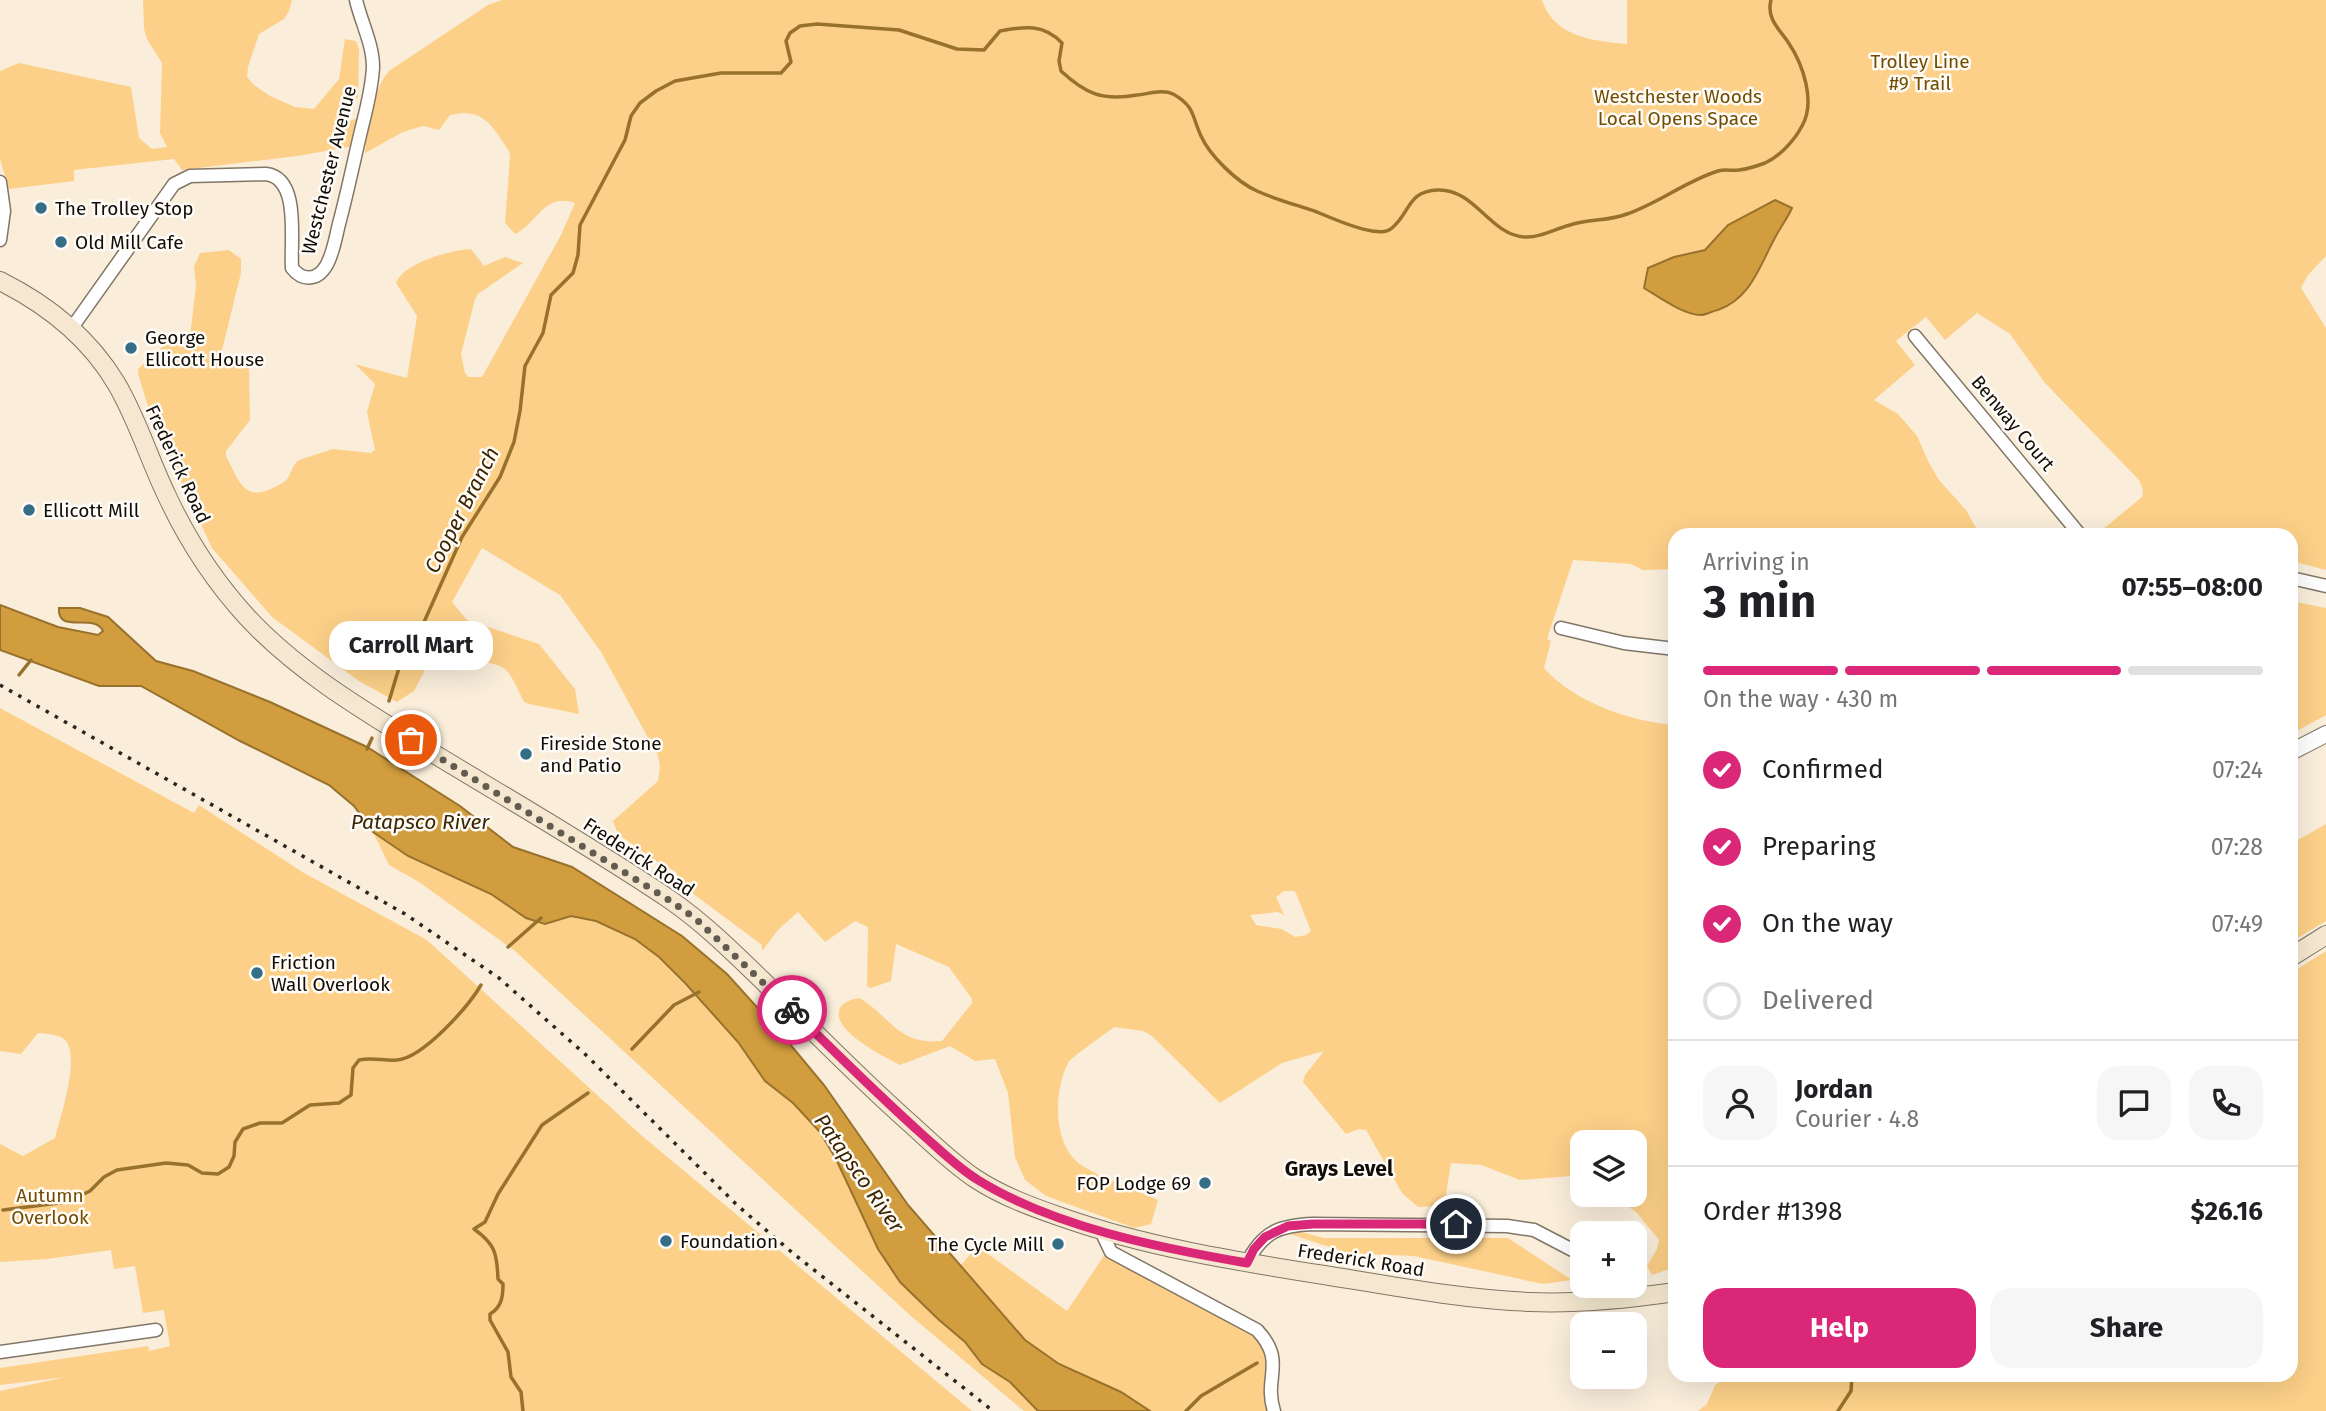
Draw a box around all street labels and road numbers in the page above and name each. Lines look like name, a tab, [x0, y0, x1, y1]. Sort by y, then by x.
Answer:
street label: Westchester Avenue	[297, 83, 361, 257]
street label: Benway Court	[1966, 371, 2060, 475]
street label: Frederick Road	[141, 401, 215, 527]
street label: Frederick Road	[579, 813, 699, 901]
street label: Frederick Road	[1296, 1239, 1426, 1281]

